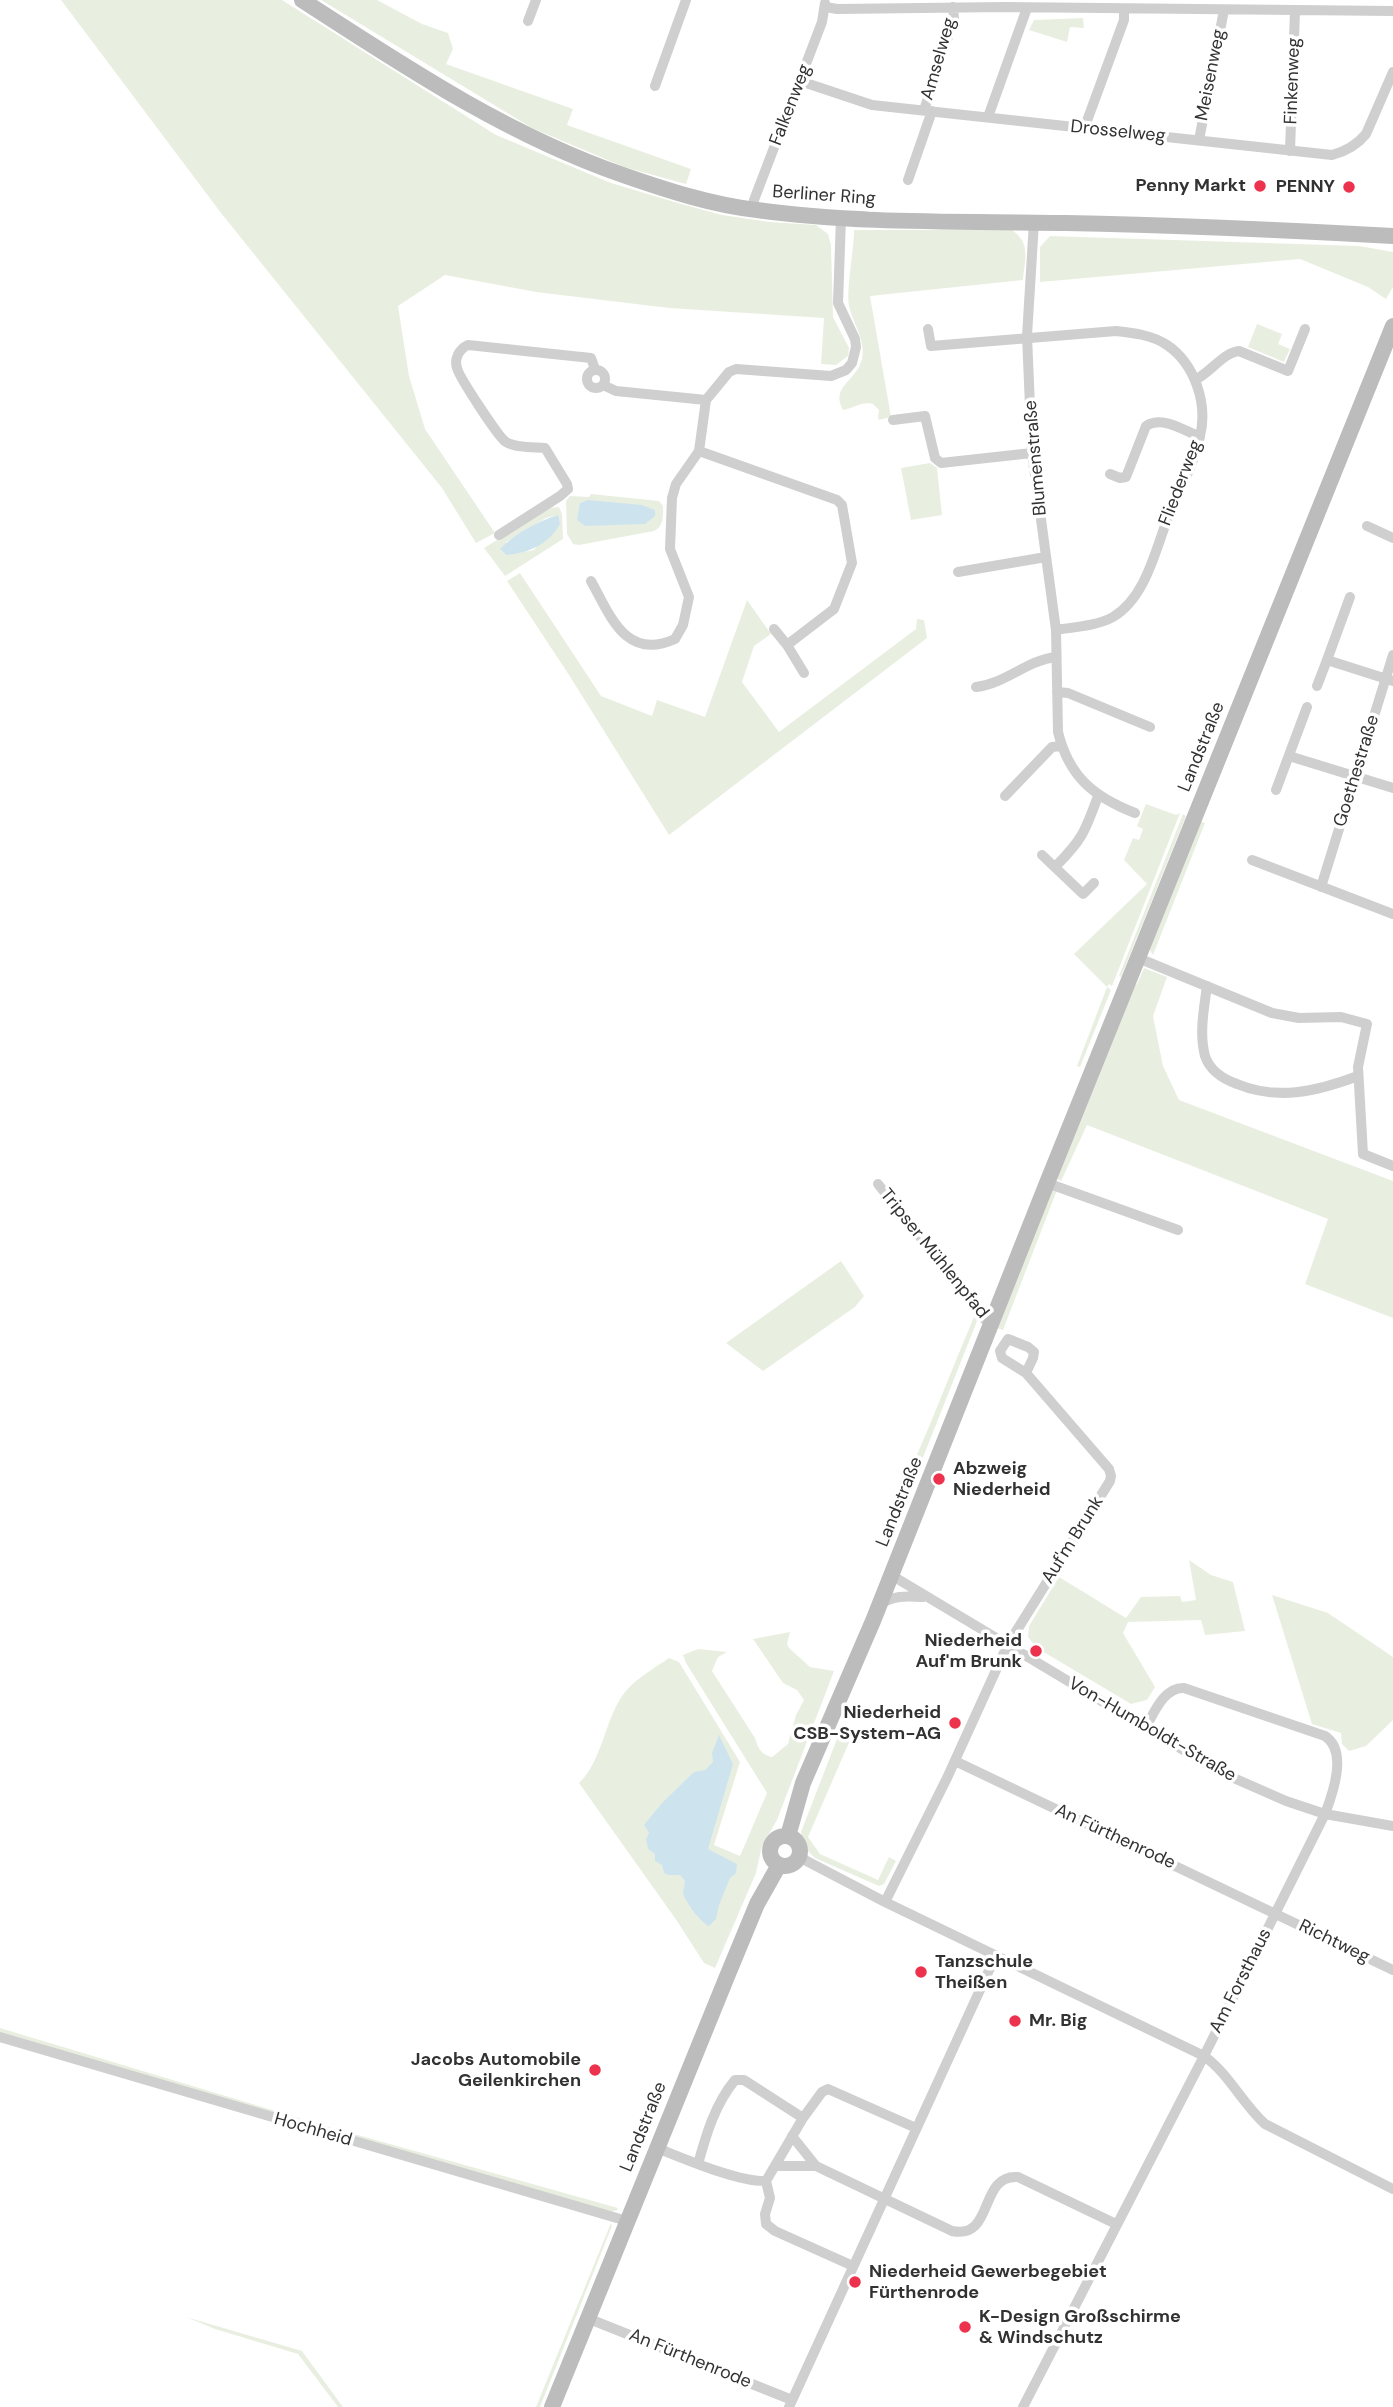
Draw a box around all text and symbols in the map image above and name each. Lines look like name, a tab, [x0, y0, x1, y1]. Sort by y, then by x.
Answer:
street label: Amselweg	[917, 15, 961, 103]
street label: Meisenweg	[1192, 27, 1230, 123]
street label: Finkenweg	[1281, 37, 1305, 125]
street label: Falkenweg	[766, 61, 816, 149]
street label: Drosselweg	[1069, 116, 1167, 148]
place label: Penny Markt	[1136, 175, 1246, 197]
place label: PENNY	[1276, 176, 1335, 198]
marker: Penny Markt	[1252, 178, 1268, 194]
marker: PENNY	[1341, 179, 1357, 195]
street label: Berliner Ring	[772, 182, 876, 210]
street label: Blumenstraße	[1020, 399, 1052, 517]
street label: Fliederweg	[1155, 437, 1207, 529]
street label: Landstraße	[1174, 699, 1230, 795]
street label: Goethestraße	[1330, 712, 1384, 830]
street label: Tripser Mühlenpfad	[875, 1185, 993, 1323]
street label: Landstraße	[872, 1454, 928, 1550]
place label: Abzweig Niederheid	[953, 1458, 1051, 1500]
marker: Abzweig Niederheid	[931, 1471, 947, 1487]
street label: Auf'm Brunk	[1038, 1492, 1108, 1588]
place label: Niederheid Auf'm Brunk	[915, 1630, 1022, 1672]
marker: Niederheid Auf'm Brunk	[1028, 1643, 1044, 1659]
street label: Von-Humboldt-Straße	[1064, 1673, 1240, 1787]
place label: Niederheid CSB-System-AG	[793, 1702, 941, 1744]
marker: Niederheid CSB-System-AG	[947, 1715, 963, 1731]
street label: An Fürthenrode	[1051, 1800, 1179, 1874]
street label: Richtweg	[1295, 1916, 1373, 1968]
street label: Am Forsthaus	[1205, 1925, 1277, 2037]
place label: Tanzschule Theißen	[935, 1951, 1033, 1994]
marker: Tanzschule Theißen	[913, 1964, 929, 1980]
place label: Mr. Big	[1029, 2010, 1087, 2032]
marker: Mr. Big	[1007, 2013, 1023, 2029]
place label: Jacobs Automobile Geilenkirchen	[411, 2049, 581, 2092]
marker: Jacobs Automobile Geilenkirchen	[587, 2062, 603, 2078]
street label: Landstraße	[616, 2079, 672, 2175]
street label: Hochheid	[272, 2109, 354, 2151]
place label: Niederheid Gewerbegebiet Fürthenrode	[869, 2261, 1107, 2304]
marker: Niederheid Gewerbegebiet Fürthenrode	[847, 2274, 863, 2290]
place label: K-Design Großschirme & Windschutz	[979, 2306, 1181, 2348]
marker: K-Design Großschirme & Windschutz	[957, 2319, 973, 2335]
street label: An Fürthenrode	[626, 2325, 754, 2393]

